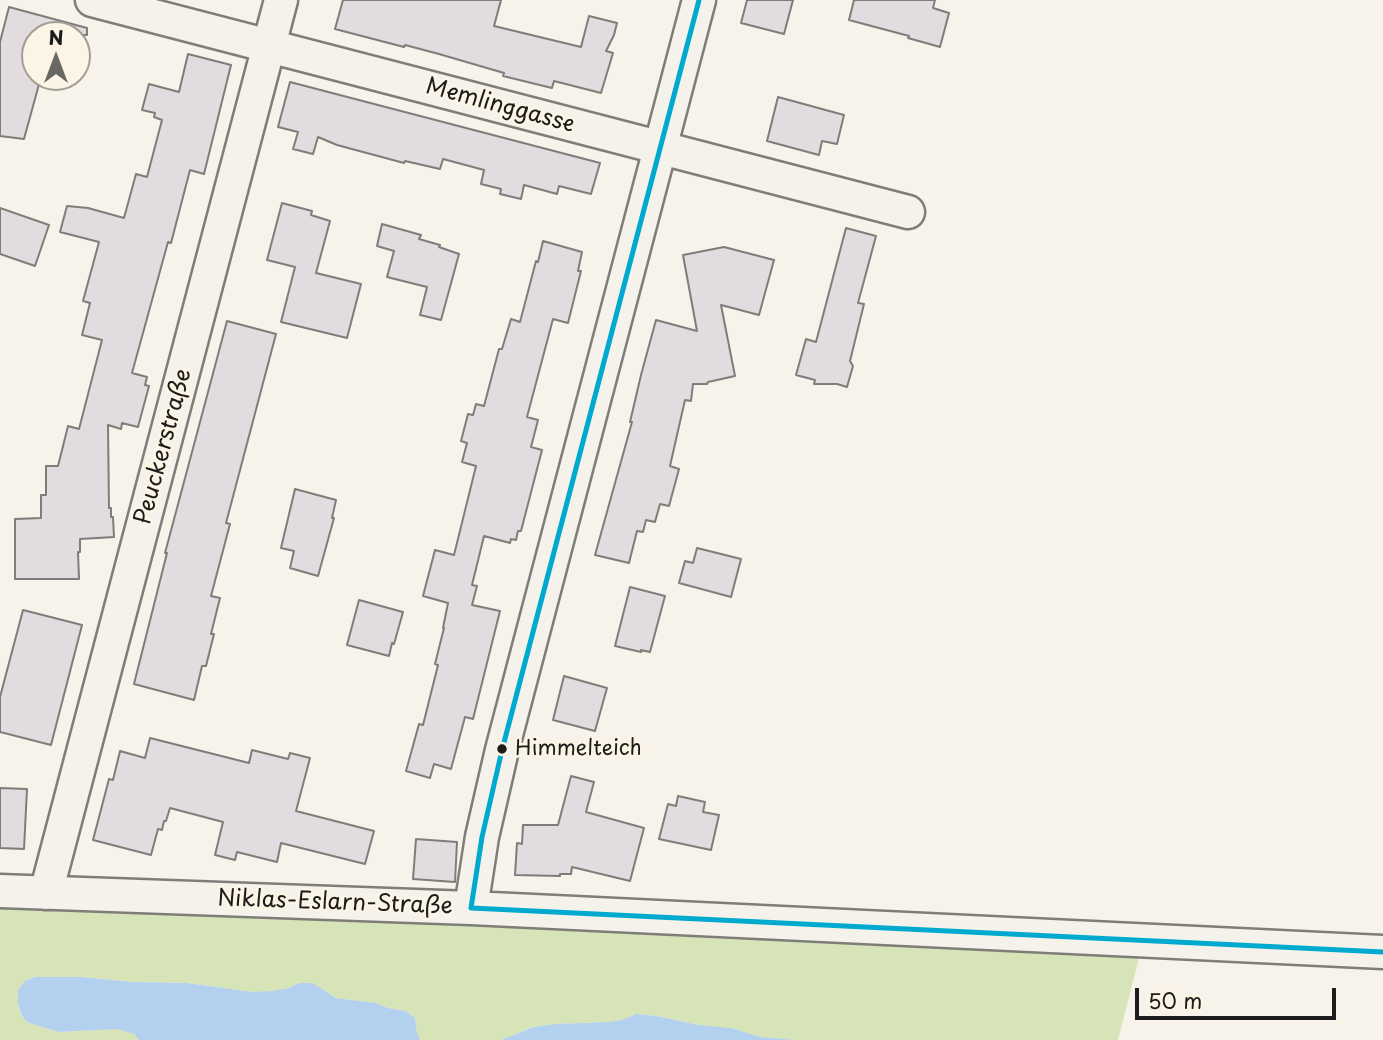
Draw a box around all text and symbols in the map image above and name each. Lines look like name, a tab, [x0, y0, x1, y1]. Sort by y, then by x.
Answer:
north arrow	[21, 21, 91, 91]
text: N	[48, 23, 64, 51]
street label: Memlinggasse	[423, 73, 577, 139]
street label: Peuckerstraße	[130, 366, 198, 528]
place label: Himmelteich	[515, 736, 642, 762]
marker: Himmelteich	[495, 742, 509, 756]
street label: Niklas-Eslarn-Straße	[217, 885, 453, 921]
scale bar	[1138, 974, 1339, 1018]
text: 50 m	[1148, 984, 1202, 1016]

